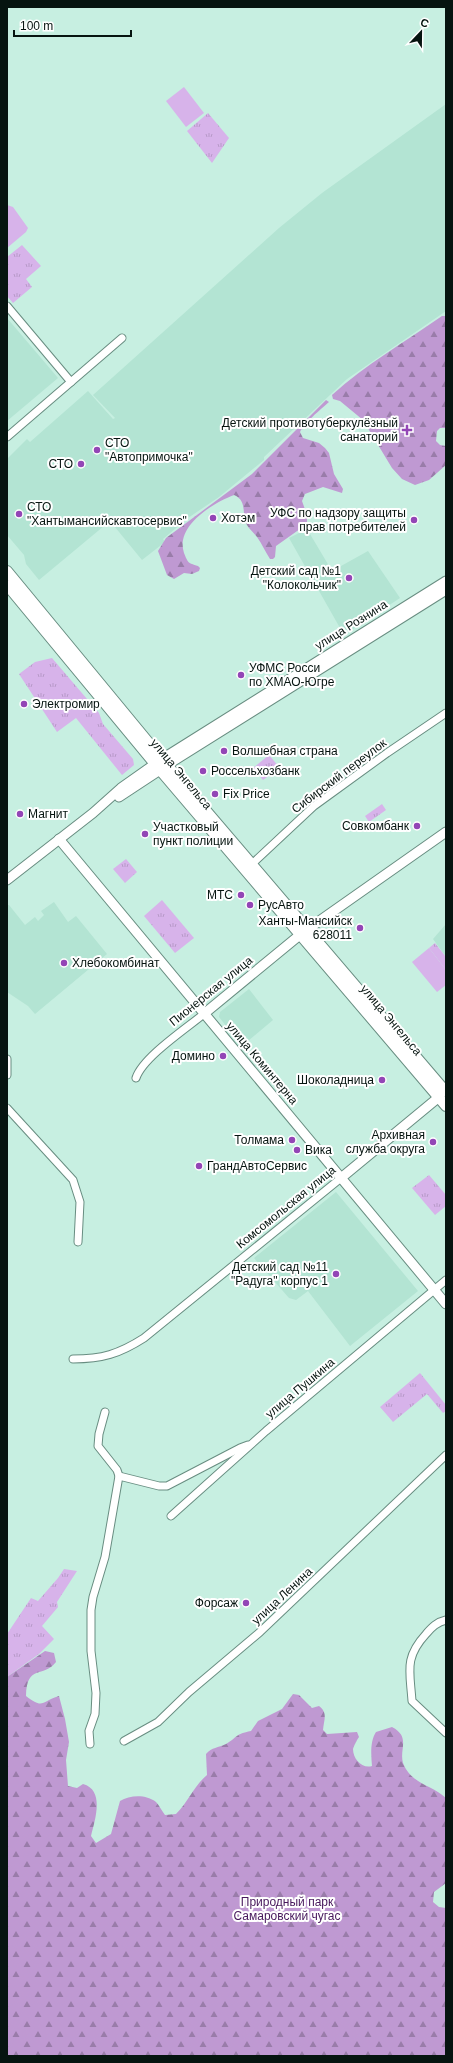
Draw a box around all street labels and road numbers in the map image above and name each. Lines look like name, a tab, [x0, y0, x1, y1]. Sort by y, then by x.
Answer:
street label: улица Рознина	[312, 597, 390, 653]
street label: Сибирский переулок	[289, 735, 390, 816]
street label: улица Энгельса	[147, 736, 215, 812]
street label: Пионерская улица	[167, 953, 256, 1029]
street label: улица Энгельса	[357, 982, 425, 1058]
street label: улица Коминтерна	[223, 1019, 301, 1107]
street label: Комсомольская улица	[234, 1162, 339, 1251]
street label: улица Пушкина	[263, 1355, 338, 1421]
street label: улица Ленина	[249, 1564, 315, 1628]

